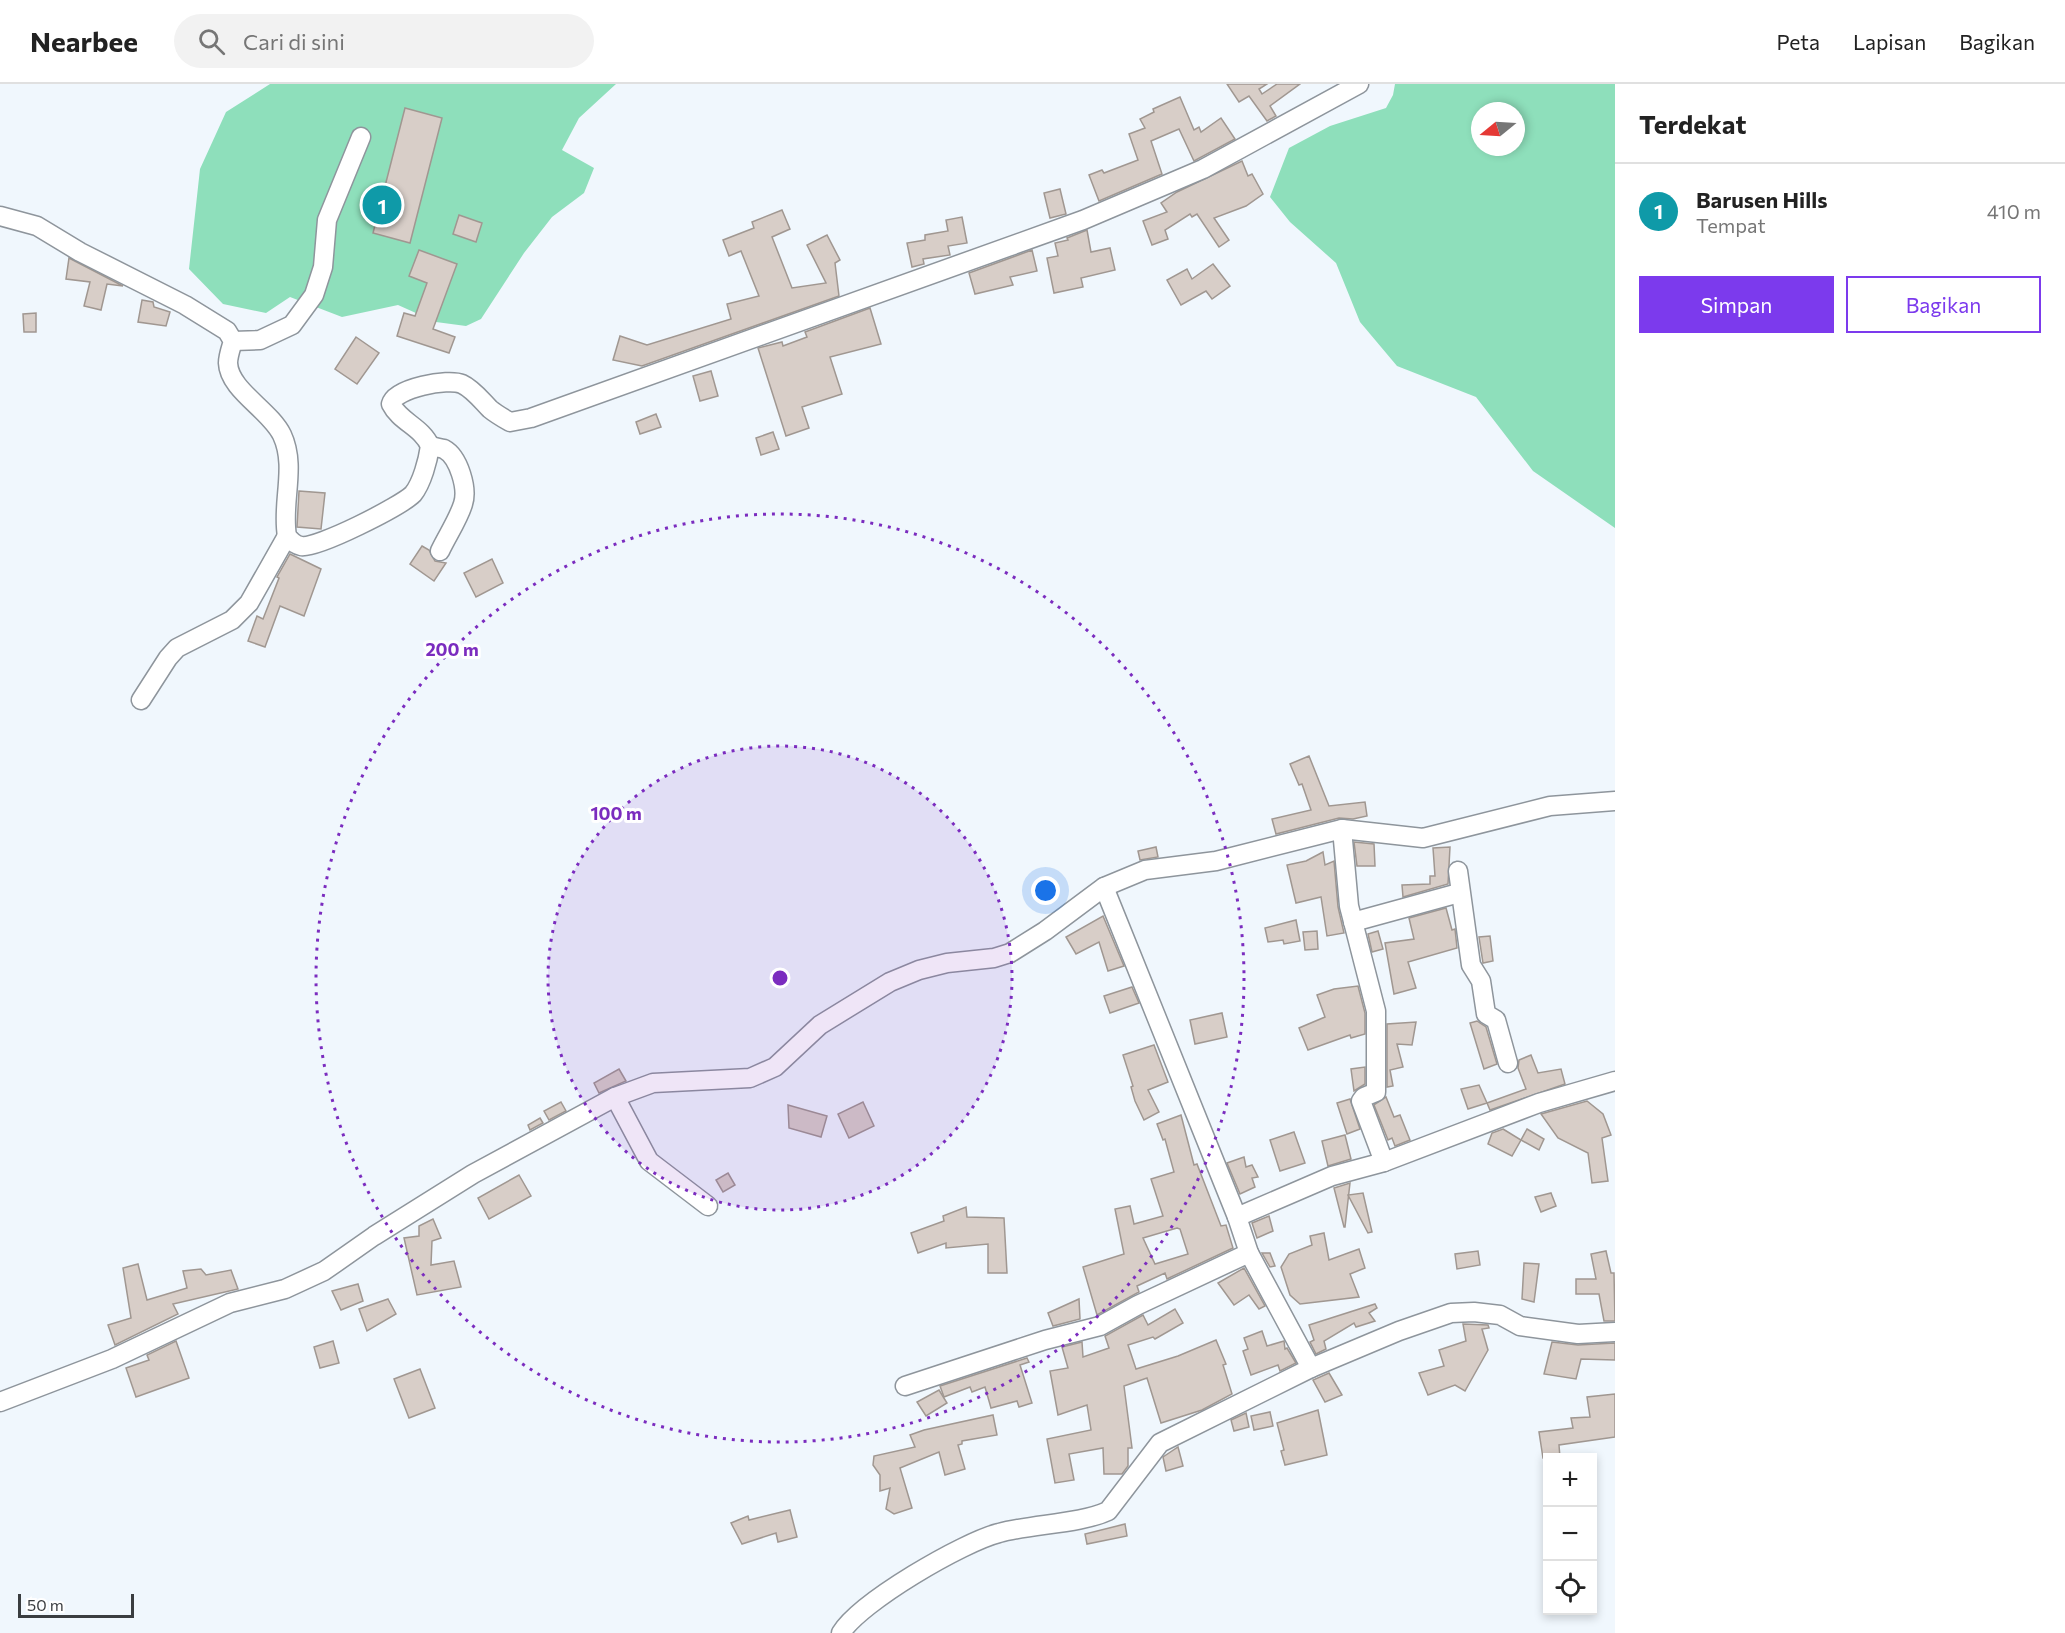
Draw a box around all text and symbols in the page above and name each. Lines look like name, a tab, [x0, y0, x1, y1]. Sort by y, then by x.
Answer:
search box	[174, 14, 594, 68]
text: Nearbee	[30, 24, 138, 58]
icon: search	[195, 25, 228, 58]
text: Cari di sini	[243, 28, 345, 55]
text: Peta	[1777, 29, 1820, 54]
text: Lapisan	[1853, 29, 1926, 54]
text: Bagikan	[1959, 29, 2035, 54]
north arrow	[1471, 102, 1525, 156]
text: Terdekat	[1639, 108, 1746, 139]
pin: 1	[362, 182, 401, 228]
text: Barusen Hills	[1696, 186, 1827, 213]
text: 1	[1654, 199, 1663, 223]
text: 410 m	[1987, 199, 2041, 223]
text: Tempat	[1696, 213, 1766, 237]
button: Simpan	[1639, 276, 1834, 333]
button: Bagikan	[1846, 276, 2041, 333]
text: 200 m	[425, 638, 479, 660]
text: 100 m	[590, 802, 642, 824]
your location	[1031, 876, 1060, 905]
centre of rings	[770, 968, 790, 988]
map controls	[1543, 1453, 1597, 1615]
button: +	[1543, 1453, 1597, 1507]
button: −	[1543, 1507, 1597, 1561]
button: locate	[1543, 1561, 1597, 1615]
scale bar	[18, 1591, 134, 1618]
text: 50 m	[27, 1595, 64, 1614]

